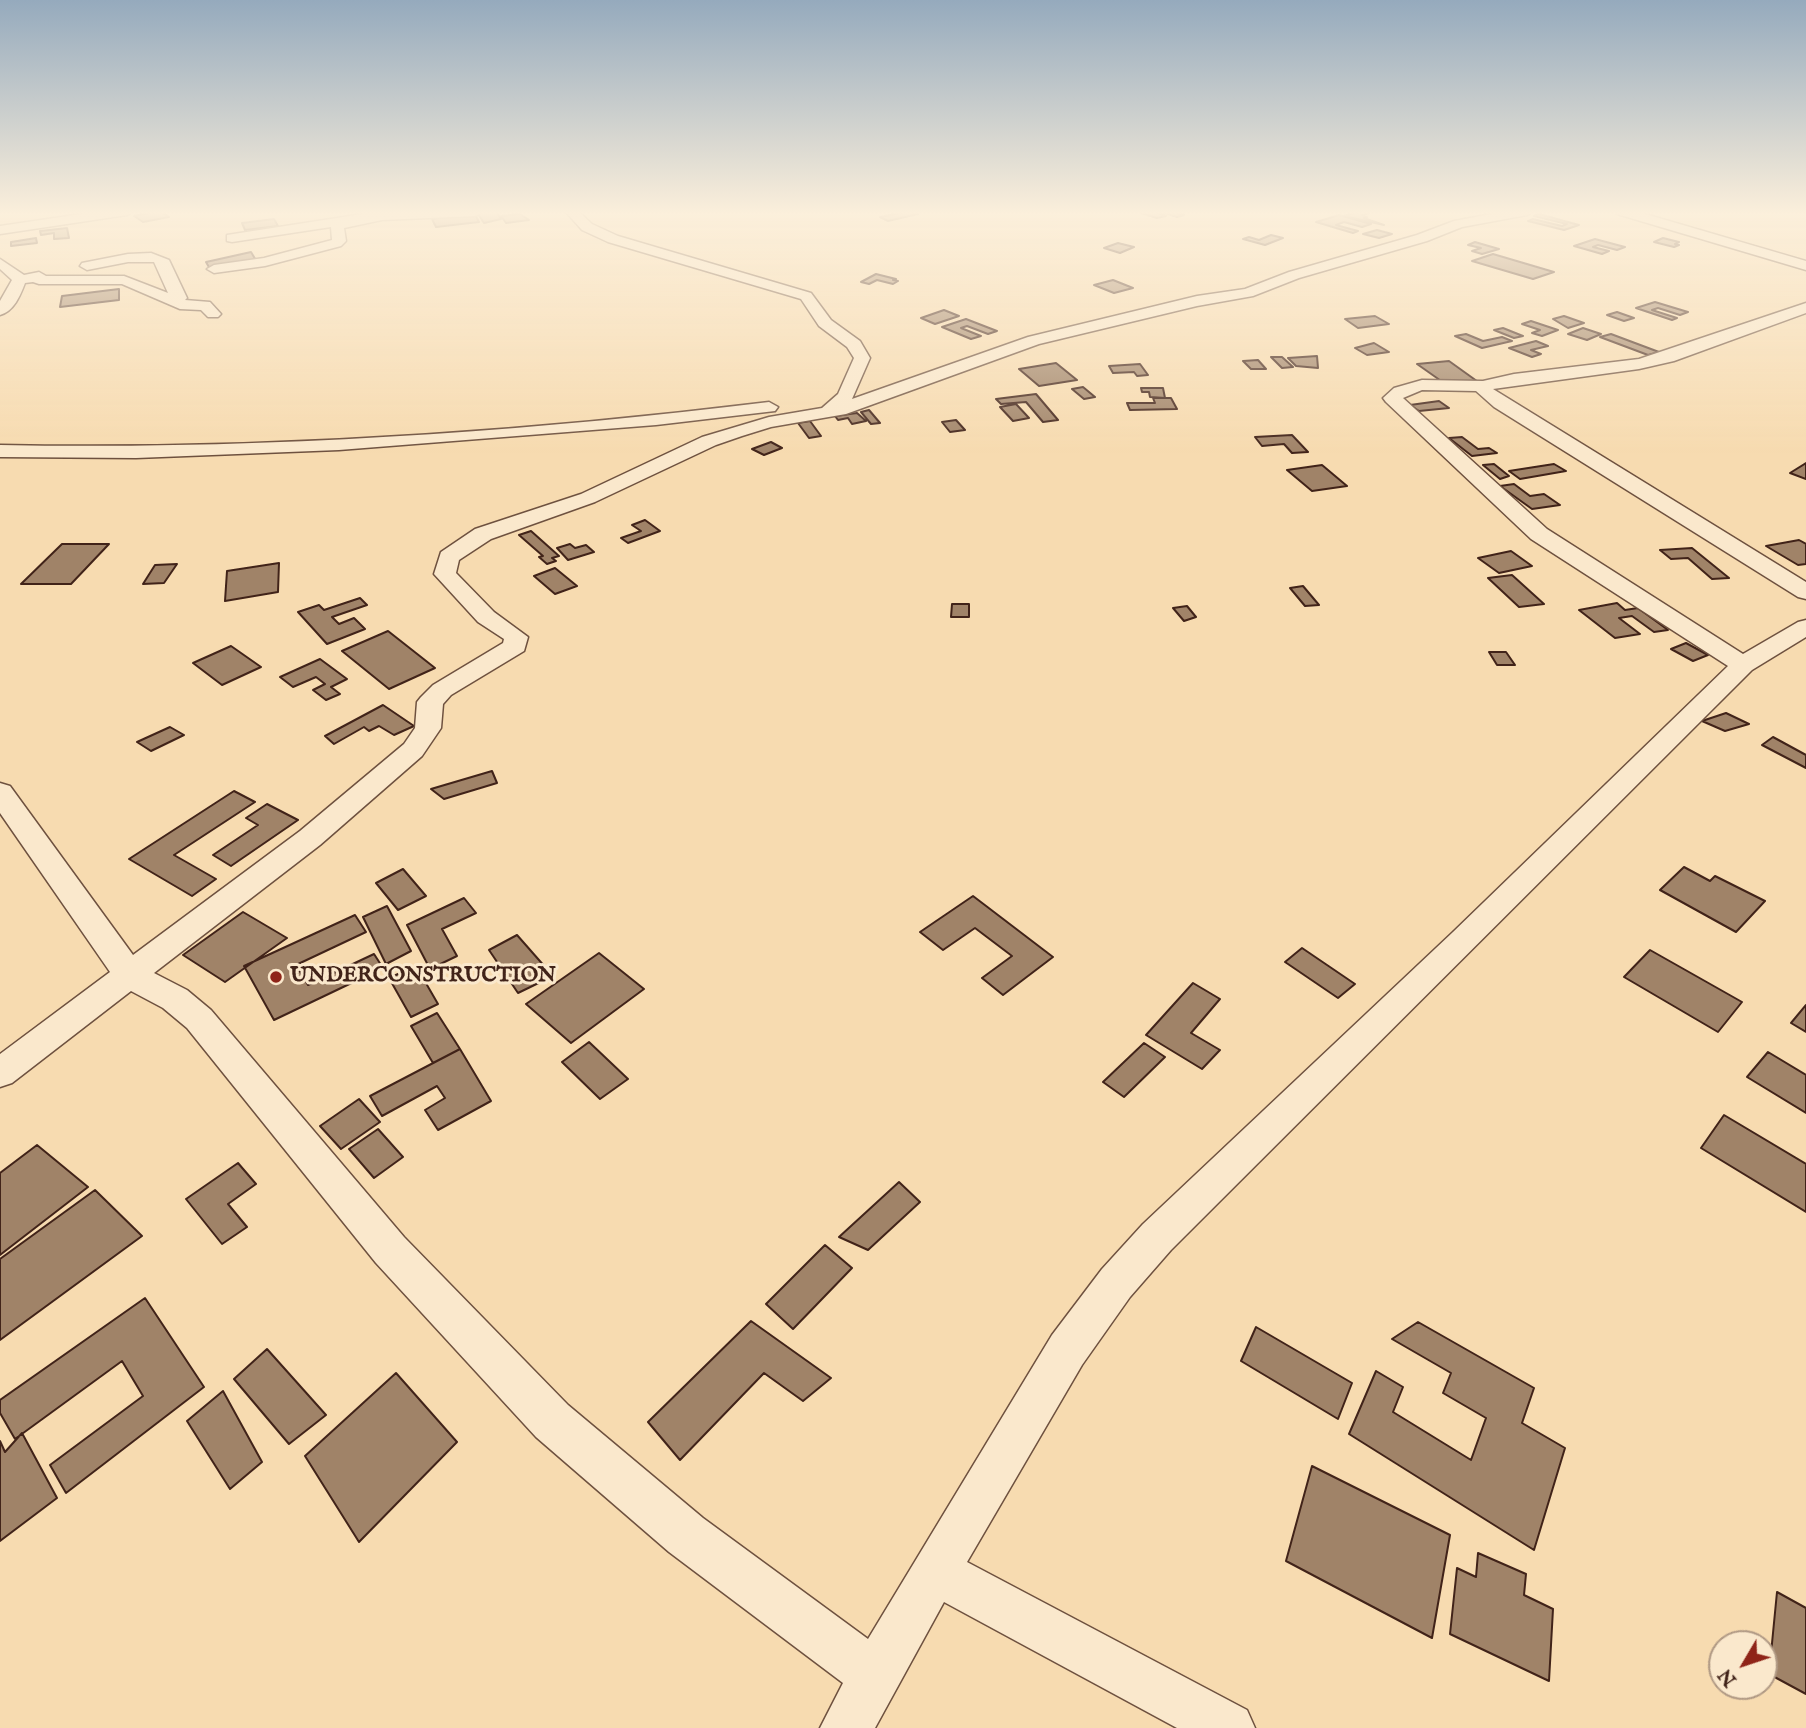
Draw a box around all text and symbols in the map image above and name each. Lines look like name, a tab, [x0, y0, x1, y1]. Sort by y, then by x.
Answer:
place label: UNDERCONSTRUCTION	[290, 964, 556, 990]
marker: UNDERCONSTRUCTION	[268, 969, 284, 985]
north arrow	[1708, 1630, 1778, 1700]
text: N	[1714, 1663, 1743, 1691]

